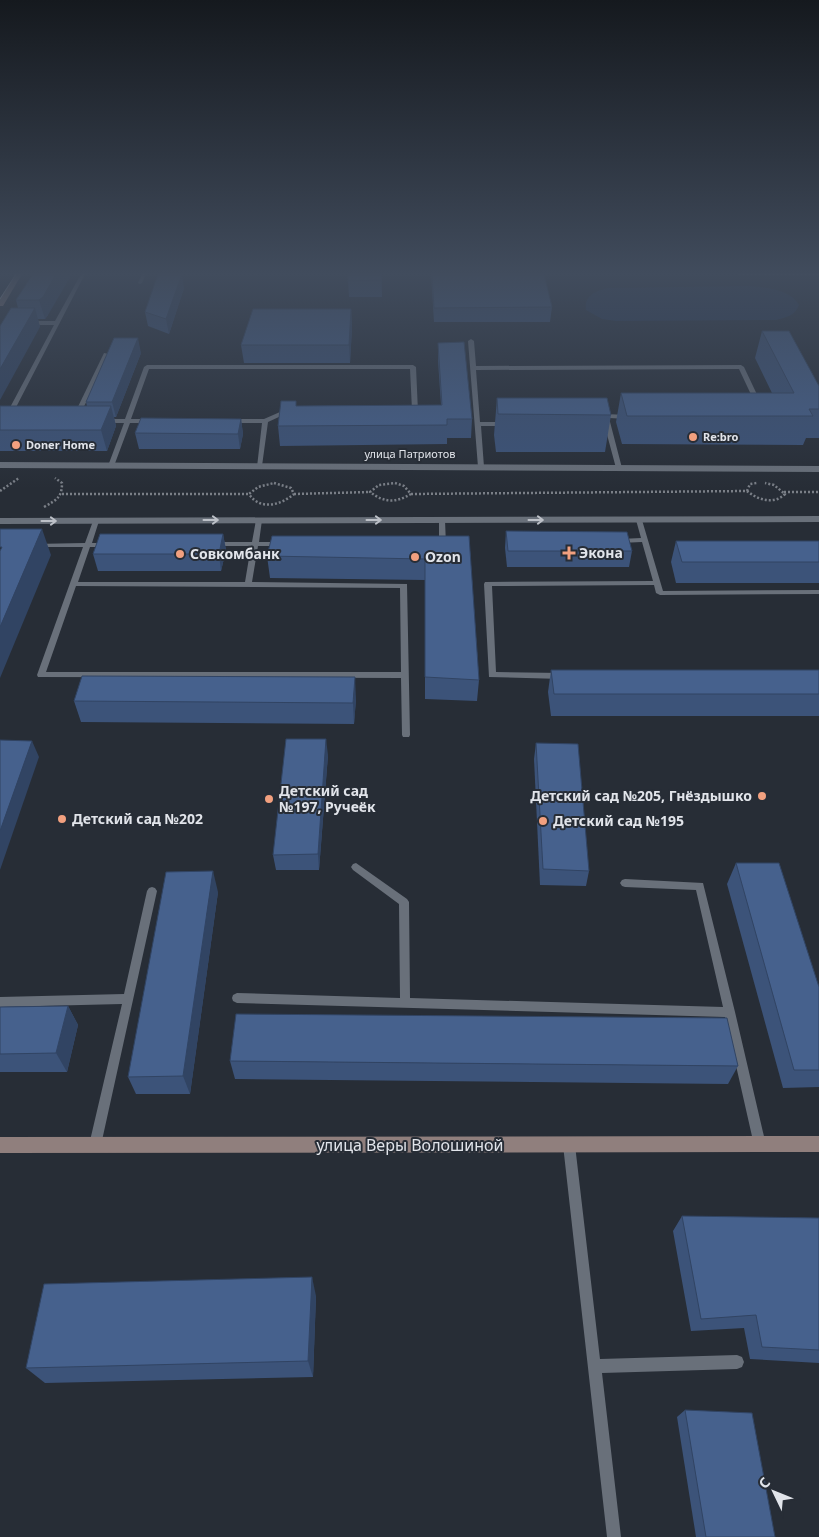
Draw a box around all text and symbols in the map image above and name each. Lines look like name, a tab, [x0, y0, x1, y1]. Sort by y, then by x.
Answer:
place label: Re:bro	[703, 429, 739, 444]
marker: Re:bro	[687, 431, 699, 443]
place label: Doner Home	[26, 437, 95, 452]
marker: Doner Home	[10, 439, 22, 451]
street label: улица Патриотов	[365, 446, 455, 461]
one-way arrow	[202, 515, 219, 525]
one-way arrow	[365, 515, 381, 525]
one-way arrow	[528, 515, 544, 525]
one-way arrow	[40, 516, 56, 526]
place label: Экона	[579, 543, 623, 562]
place label: Совкомбанк	[190, 544, 280, 563]
place label: Ozon	[425, 547, 461, 566]
marker: Экона	[563, 547, 575, 559]
marker: Совкомбанк	[174, 548, 186, 560]
marker: Ozon	[409, 551, 421, 563]
place label: Детский сад №197, Ручеёк	[279, 781, 376, 816]
place label: Детский сад №205, Гнёздышко	[530, 786, 752, 805]
marker: Детский сад №205, Гнёздышко	[756, 790, 768, 802]
marker: Детский сад №197, Ручеёк	[263, 793, 275, 805]
place label: Детский сад №202	[72, 809, 203, 828]
place label: Детский сад №195	[553, 811, 684, 830]
marker: Детский сад №202	[56, 813, 68, 825]
marker: Детский сад №195	[537, 815, 549, 827]
street label: улица Веры Волошиной	[316, 1134, 504, 1156]
north arrow	[749, 1467, 799, 1517]
text: С	[754, 1473, 774, 1493]

